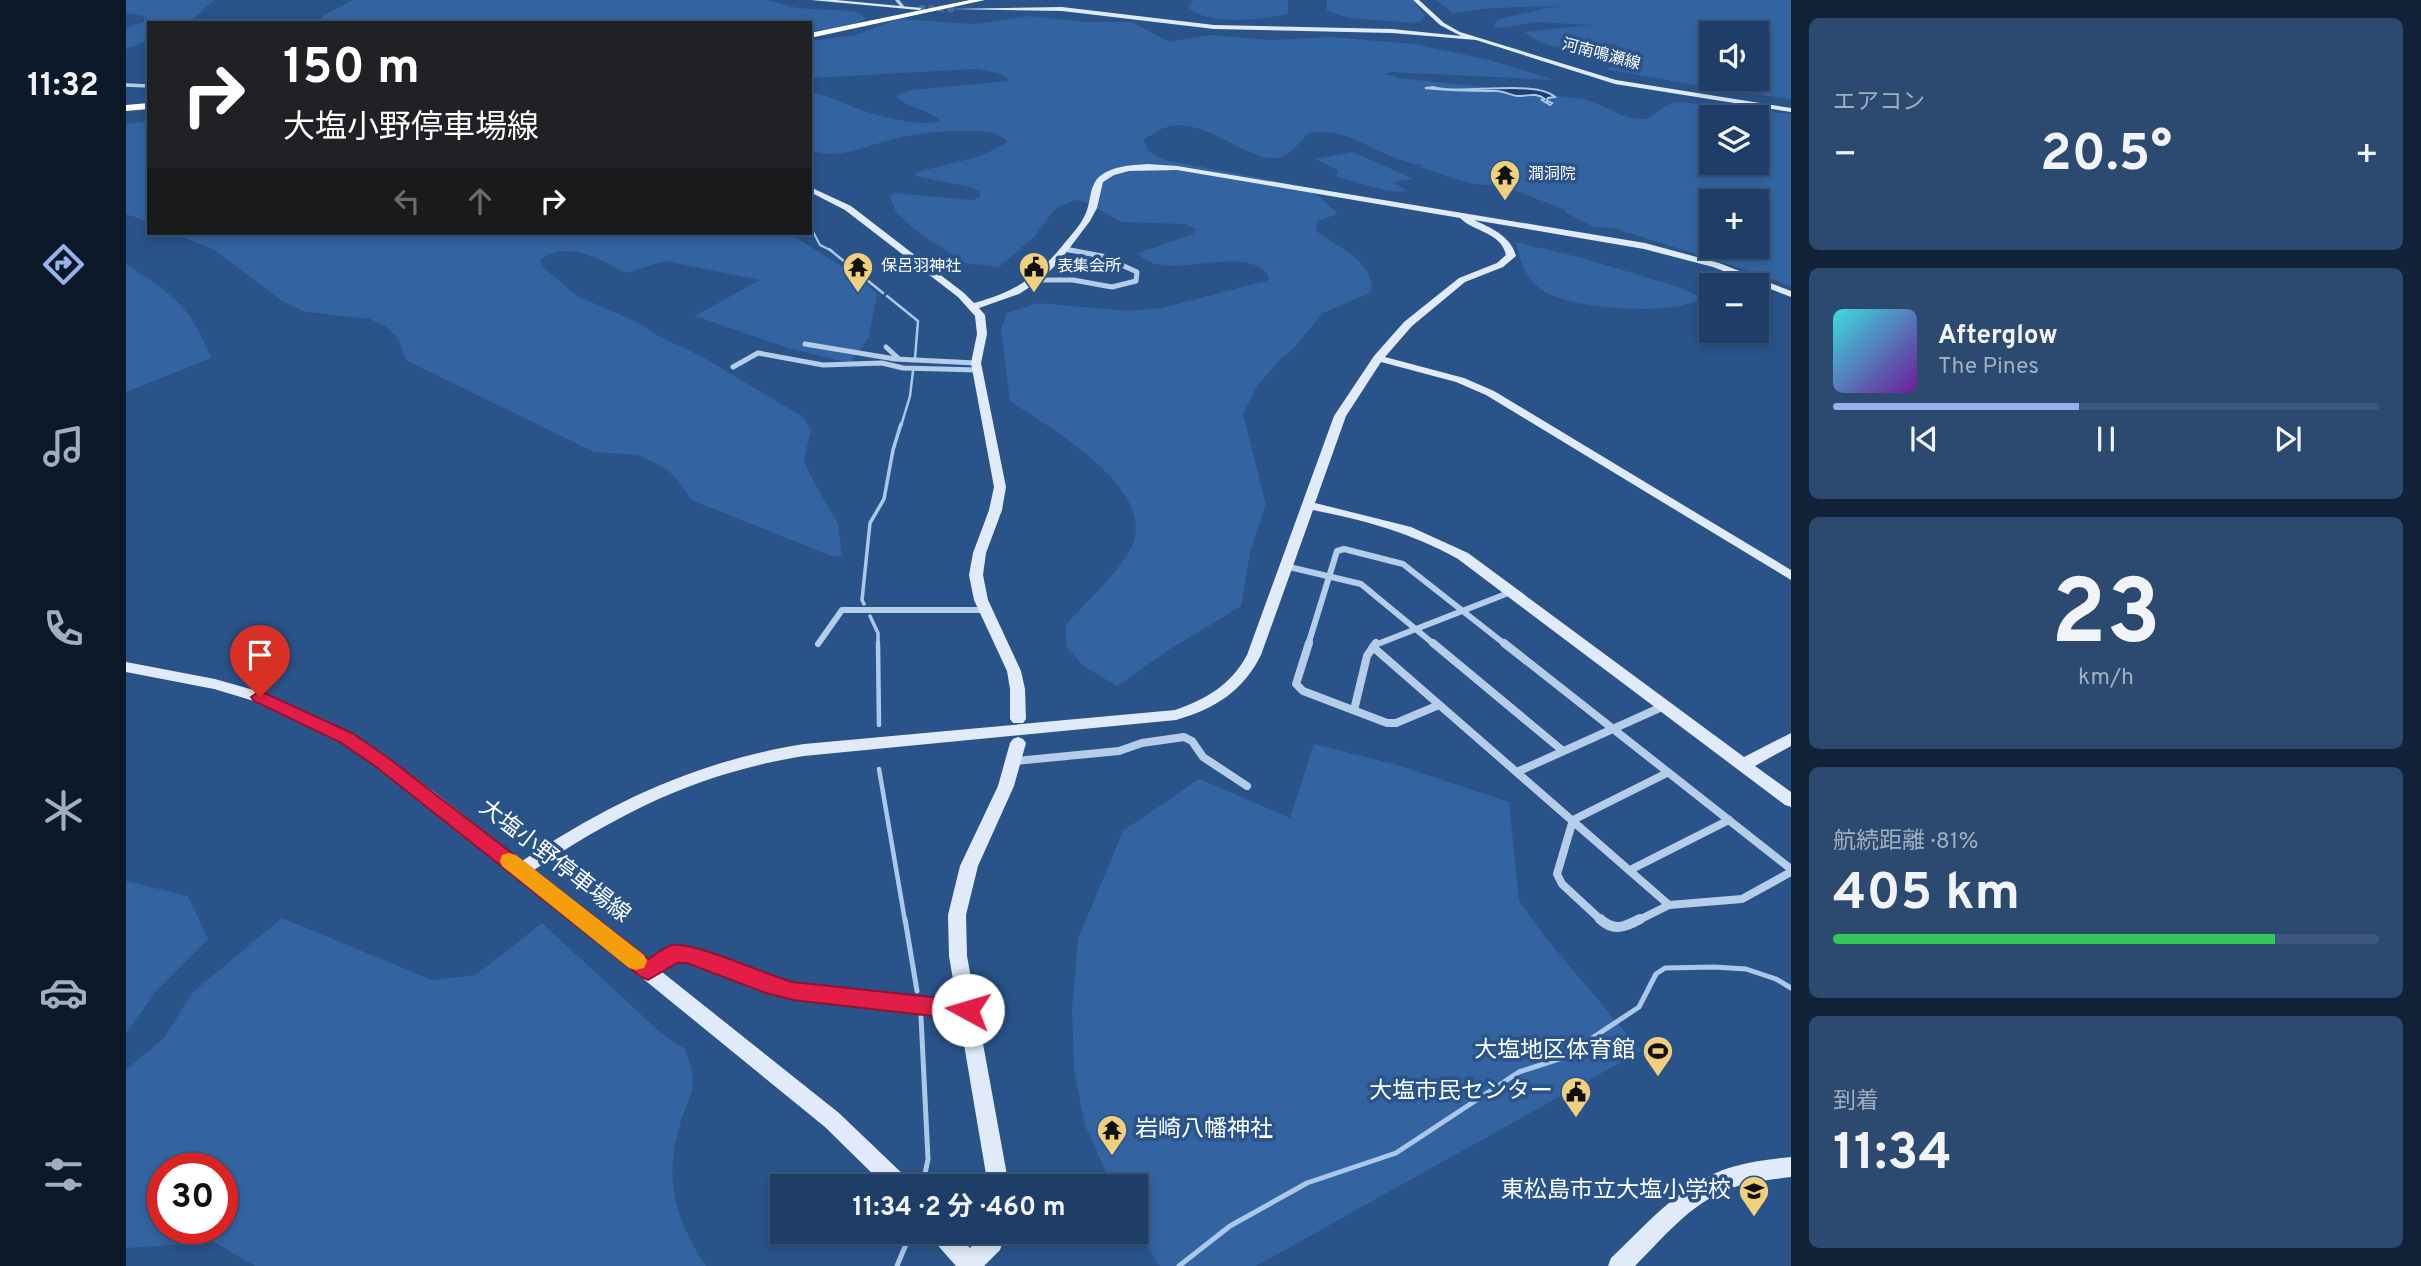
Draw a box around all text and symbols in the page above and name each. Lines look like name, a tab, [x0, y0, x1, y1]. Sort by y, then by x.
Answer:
map controls	[1699, 21, 1769, 343]
button: sound	[1699, 21, 1769, 91]
street label: 河南鳴瀬線	[1560, 35, 1642, 75]
text: 150 m	[283, 39, 420, 101]
icon: right	[168, 49, 259, 140]
text: 11:32	[27, 67, 99, 107]
text: エアコン	[1833, 89, 1925, 118]
button: layers	[1699, 105, 1769, 175]
text: 大塩小野停車場線	[283, 109, 539, 149]
text: 20.5°	[2040, 123, 2172, 189]
text: −	[1833, 132, 1858, 181]
text: +	[2354, 132, 2379, 181]
temple icon: 澗洞院	[1488, 158, 1522, 202]
place label: 澗洞院	[1528, 165, 1576, 185]
icon: left	[388, 182, 426, 220]
icon: ahead	[461, 182, 499, 220]
icon: right	[534, 182, 572, 220]
button: +	[1699, 189, 1769, 259]
icon: directions	[39, 240, 88, 289]
temple icon: 保呂羽神社	[841, 250, 875, 294]
public building icon: 表集会所	[1017, 250, 1051, 294]
place label: 保呂羽神社	[881, 257, 961, 277]
place label: 表集会所	[1057, 257, 1121, 277]
button: −	[1699, 273, 1769, 343]
text: Afterglow	[1938, 320, 2058, 353]
text: The Pines	[1938, 353, 2039, 382]
icon: previous	[1905, 420, 1943, 458]
icon: pause	[2087, 420, 2125, 458]
icon: next	[2269, 420, 2307, 458]
icon: music	[39, 422, 88, 471]
text: 23	[2051, 561, 2161, 676]
icon: phone	[39, 604, 88, 653]
pin	[230, 625, 290, 697]
icon: arrive	[241, 636, 279, 674]
text: km/h	[2078, 664, 2134, 693]
icon: climate	[39, 786, 88, 835]
street label: 大塩小野停車場線	[473, 794, 635, 930]
text: 航続距離 · 81%	[1833, 828, 1978, 857]
text: 405 km	[1833, 862, 2020, 928]
icon: car	[39, 968, 88, 1017]
position arrow	[931, 973, 1005, 1047]
sports icon: 大塩地区体育館	[1641, 1034, 1675, 1078]
place label: 大塩地区体育館	[1474, 1037, 1635, 1066]
public building icon: 大塩市民センター	[1559, 1075, 1593, 1119]
place label: 大塩市民センター	[1369, 1078, 1553, 1107]
text: 到着	[1833, 1088, 1879, 1117]
temple icon: 岩崎八幡神社	[1095, 1113, 1129, 1157]
place label: 岩崎八幡神社	[1135, 1116, 1273, 1145]
text: 11:34	[1833, 1122, 1952, 1188]
icon: filters	[39, 1150, 88, 1199]
speed limit sign: 30	[147, 1153, 238, 1244]
school or university icon: 東松島市立大塩小学校	[1737, 1174, 1771, 1218]
place label: 東松島市立大塩小学校	[1501, 1177, 1731, 1206]
text: 11:34 · 2 分 · 460 m	[853, 1192, 1065, 1225]

